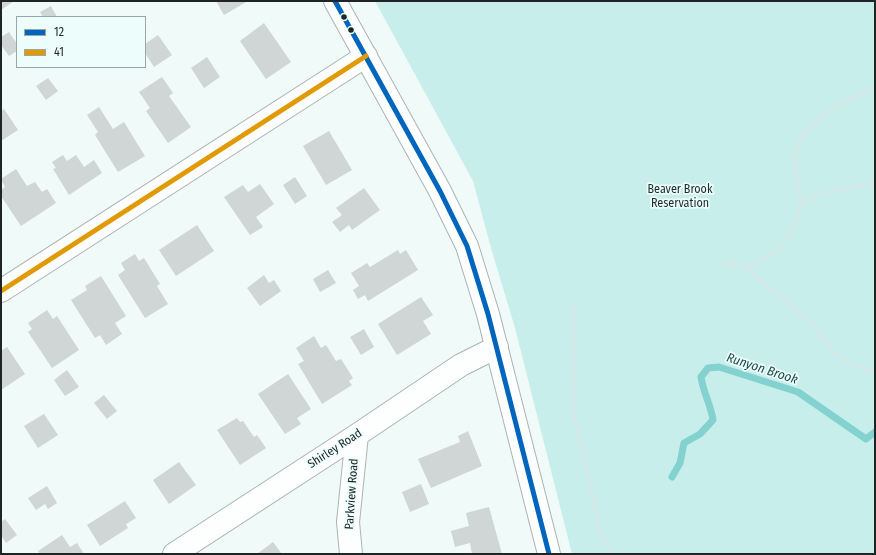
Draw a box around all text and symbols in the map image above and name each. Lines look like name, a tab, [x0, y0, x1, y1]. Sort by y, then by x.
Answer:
unlabelled marker	[339, 12, 349, 22]
legend	[16, 16, 146, 68]
text: 12	[54, 25, 64, 39]
unlabelled marker	[346, 25, 356, 35]
text: 41	[54, 45, 64, 59]
park label: Beaver Brook Reservation	[648, 183, 712, 211]
water label: Runyon Brook	[724, 350, 800, 388]
street label: Shirley Road	[305, 426, 365, 472]
street label: Parkview Road	[342, 458, 362, 530]

